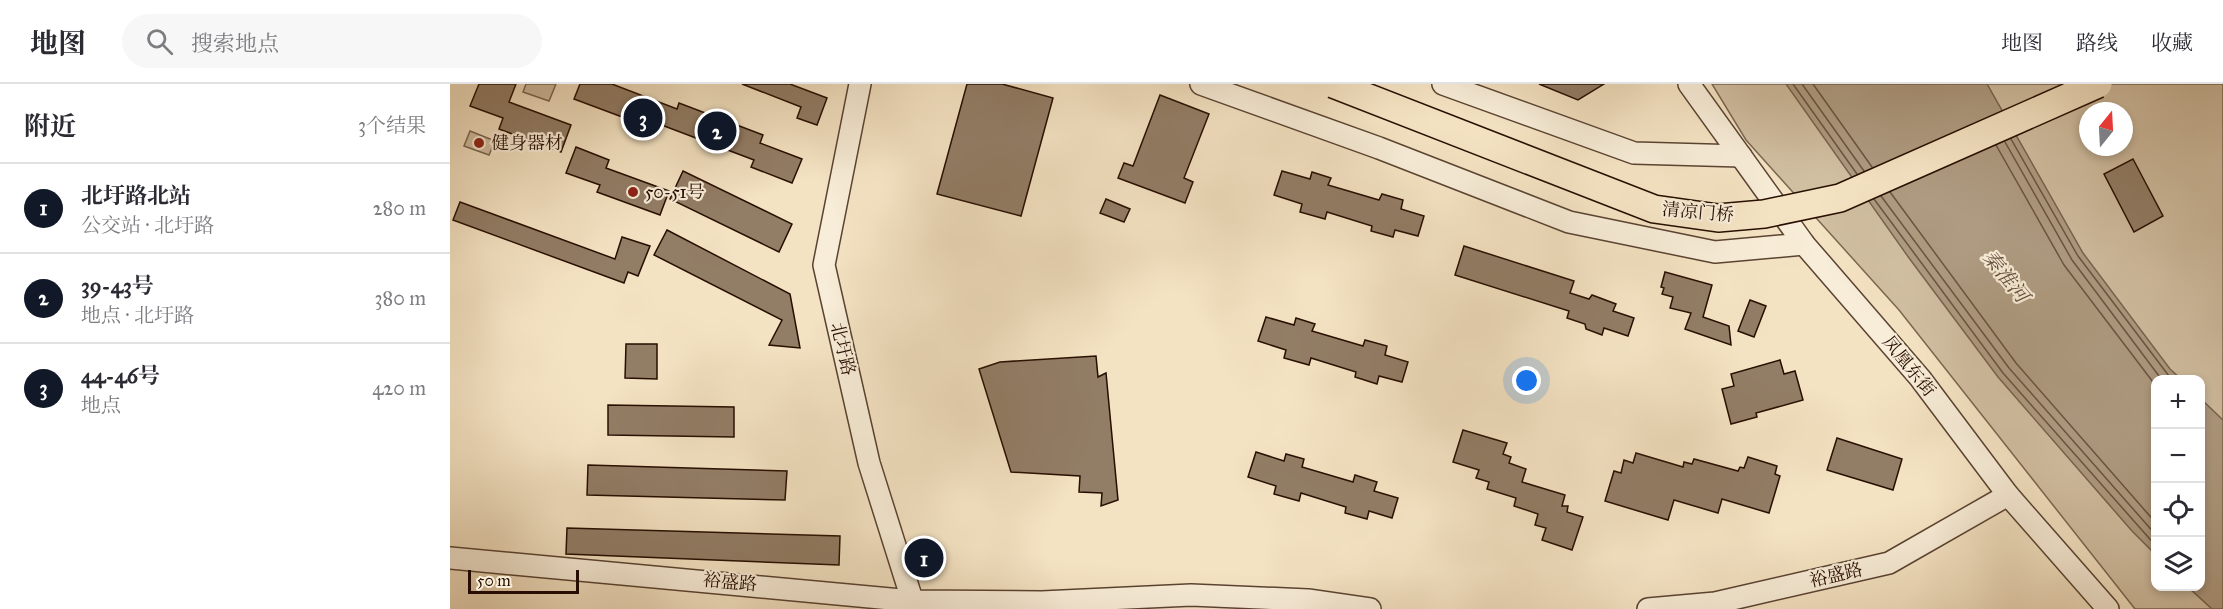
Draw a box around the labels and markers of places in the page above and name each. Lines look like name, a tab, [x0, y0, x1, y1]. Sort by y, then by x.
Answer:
pin: 3	[624, 96, 662, 141]
pin: 2	[698, 108, 736, 154]
place label: 健身器材	[491, 132, 563, 154]
marker: 健身器材	[472, 136, 486, 150]
place label: 50-51号	[645, 181, 705, 203]
marker: 50-51号	[626, 185, 640, 199]
pin: 1	[904, 536, 944, 580]

